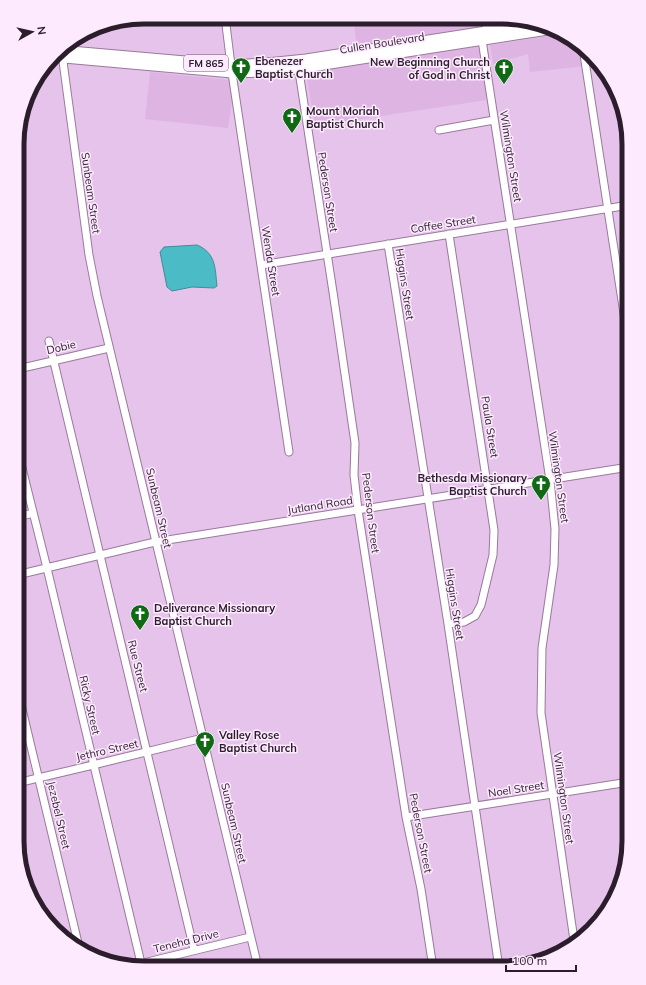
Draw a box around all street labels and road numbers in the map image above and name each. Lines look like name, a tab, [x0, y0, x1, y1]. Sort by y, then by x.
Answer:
street label: Cullen Boulevard	[339, 29, 425, 57]
road number: FM 865	[184, 55, 228, 71]
street label: Wilmington Street	[497, 109, 525, 203]
street label: Pederson Street	[315, 151, 341, 233]
street label: Sunbeam Street	[78, 152, 104, 235]
street label: Coffee Street	[409, 212, 477, 236]
street label: Wenda Street	[259, 225, 283, 297]
street label: Higgins Street	[392, 247, 418, 321]
street label: Dobie	[45, 337, 77, 357]
street label: Paula Street	[478, 395, 502, 459]
street label: Wilmington Street	[546, 430, 572, 524]
street label: Sunbeam Street	[143, 467, 175, 550]
street label: Pederson Street	[359, 472, 383, 554]
street label: Jutland Road	[286, 493, 354, 517]
street label: Higgins Street	[442, 567, 468, 641]
street label: Rue Street	[125, 638, 151, 694]
street label: Ricky Street	[76, 674, 104, 736]
street label: Jethro Street	[75, 736, 140, 764]
street label: Wilmington Street	[551, 751, 577, 845]
street label: Noel Street	[487, 778, 545, 800]
street label: Jezebel Street	[44, 779, 74, 851]
street label: Sunbeam Street	[218, 782, 250, 865]
street label: Pederson Street	[406, 792, 436, 874]
street label: Teneha Drive	[152, 926, 220, 956]

